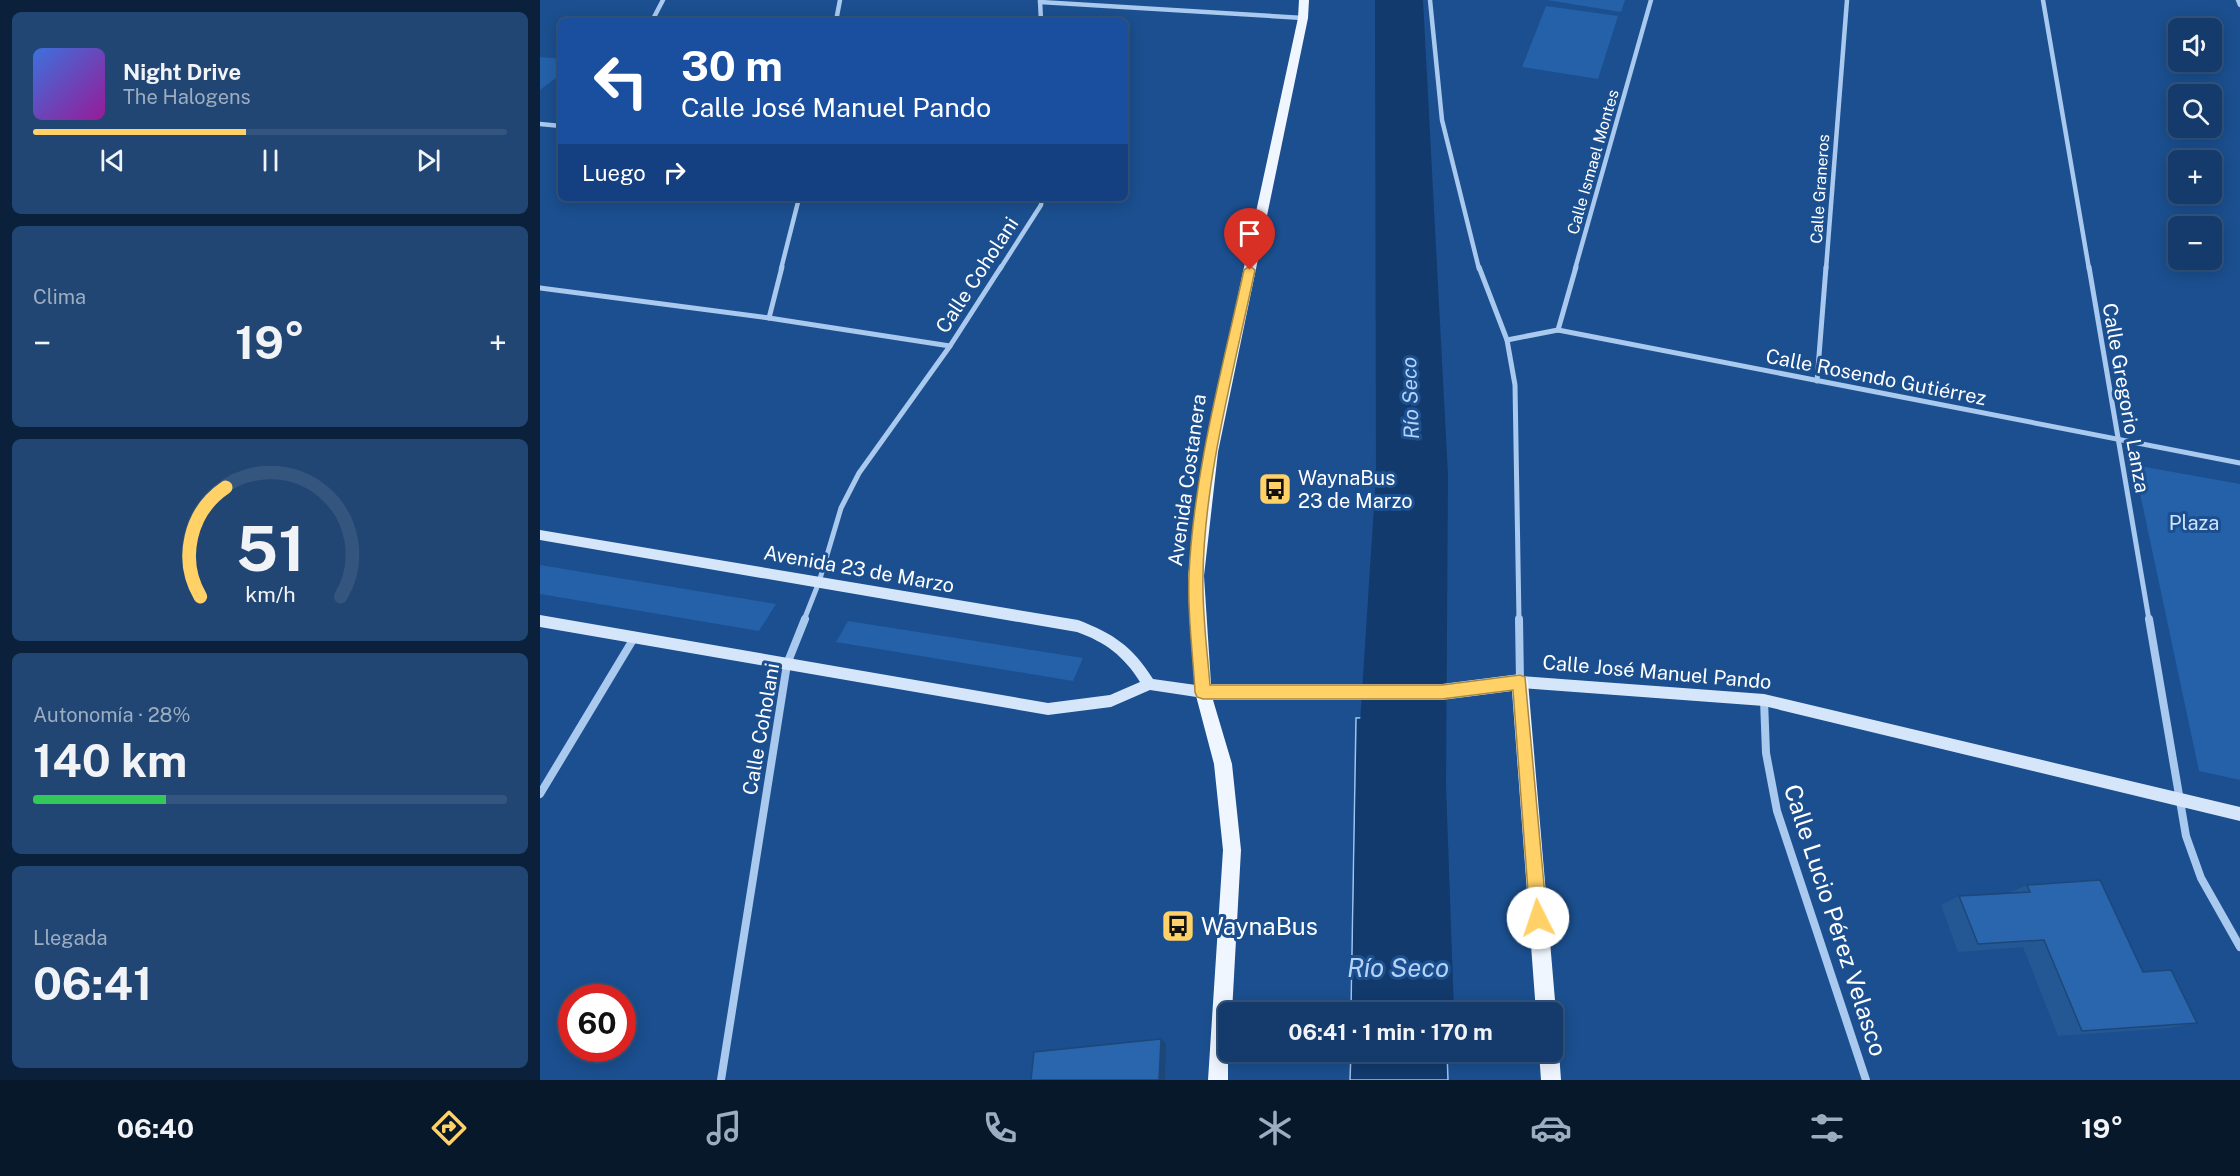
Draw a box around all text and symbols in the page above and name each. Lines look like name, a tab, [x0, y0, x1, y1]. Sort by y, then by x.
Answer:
map controls	[2168, 18, 2222, 270]
button: sound	[2168, 18, 2222, 72]
text: 30 m	[681, 41, 783, 90]
icon: left	[582, 42, 660, 120]
text: Night Drive	[123, 59, 241, 85]
button: search	[2168, 84, 2222, 138]
text: The Halogens	[123, 85, 251, 109]
street label: Calle Ismael Montes	[1563, 87, 1623, 237]
text: Calle José Manuel Pando	[681, 91, 991, 123]
street label: Calle Graneros	[1807, 134, 1833, 244]
icon: previous	[96, 144, 129, 177]
icon: pause	[254, 144, 287, 177]
icon: next	[412, 144, 445, 177]
button: +	[2168, 150, 2222, 204]
icon: right	[658, 156, 691, 189]
text: Luego	[582, 160, 646, 186]
pin	[1224, 208, 1275, 270]
street label: Calle Coholani	[931, 212, 1023, 338]
button: −	[2168, 216, 2222, 270]
icon: arrive	[1233, 217, 1266, 250]
text: Clima	[33, 285, 86, 309]
street label: Calle Gregorio Lanza	[2097, 301, 2155, 495]
text: 19°	[235, 316, 305, 369]
text: −	[33, 324, 51, 362]
text: +	[489, 324, 507, 362]
street label: Calle Rosendo Gutiérrez	[1764, 344, 1988, 410]
water label: Río Seco	[1396, 356, 1424, 440]
street label: Avenida Costanera	[1163, 392, 1211, 568]
place label: WaynaBus 23 de Marzo	[1298, 466, 1413, 513]
bus stop icon: WaynaBus 23 de Marzo	[1257, 471, 1293, 507]
park label: Plaza	[2169, 511, 2219, 535]
text: 51	[236, 512, 304, 585]
street label: Avenida 23 de Marzo	[762, 540, 956, 598]
text: km/h	[245, 582, 295, 607]
street label: Calle José Manuel Pando	[1542, 650, 1772, 694]
street label: Calle Coholani	[738, 661, 784, 797]
text: Autonomía · 28%	[33, 703, 191, 727]
text: 140 km	[33, 734, 187, 787]
street label: Calle Lucio Pérez Velasco	[1779, 781, 1893, 1059]
position arrow	[1506, 886, 1570, 950]
bus stop icon: WaynaBus	[1160, 908, 1196, 944]
place label: WaynaBus	[1201, 912, 1318, 940]
text: Llegada	[33, 926, 108, 950]
water label: Río Seco	[1347, 952, 1449, 983]
text: 06:41	[33, 957, 152, 1010]
speed limit sign: 60	[558, 984, 636, 1062]
text: 06:41 · 1 min · 170 m	[1288, 1019, 1493, 1045]
icon: directions	[428, 1107, 470, 1149]
icon: music	[703, 1107, 745, 1149]
icon: phone	[979, 1107, 1021, 1149]
icon: climate	[1254, 1107, 1296, 1149]
icon: car	[1530, 1107, 1572, 1149]
icon: filters	[1806, 1107, 1848, 1149]
text: 06:40	[117, 1112, 194, 1144]
text: 19°	[2081, 1112, 2123, 1144]

